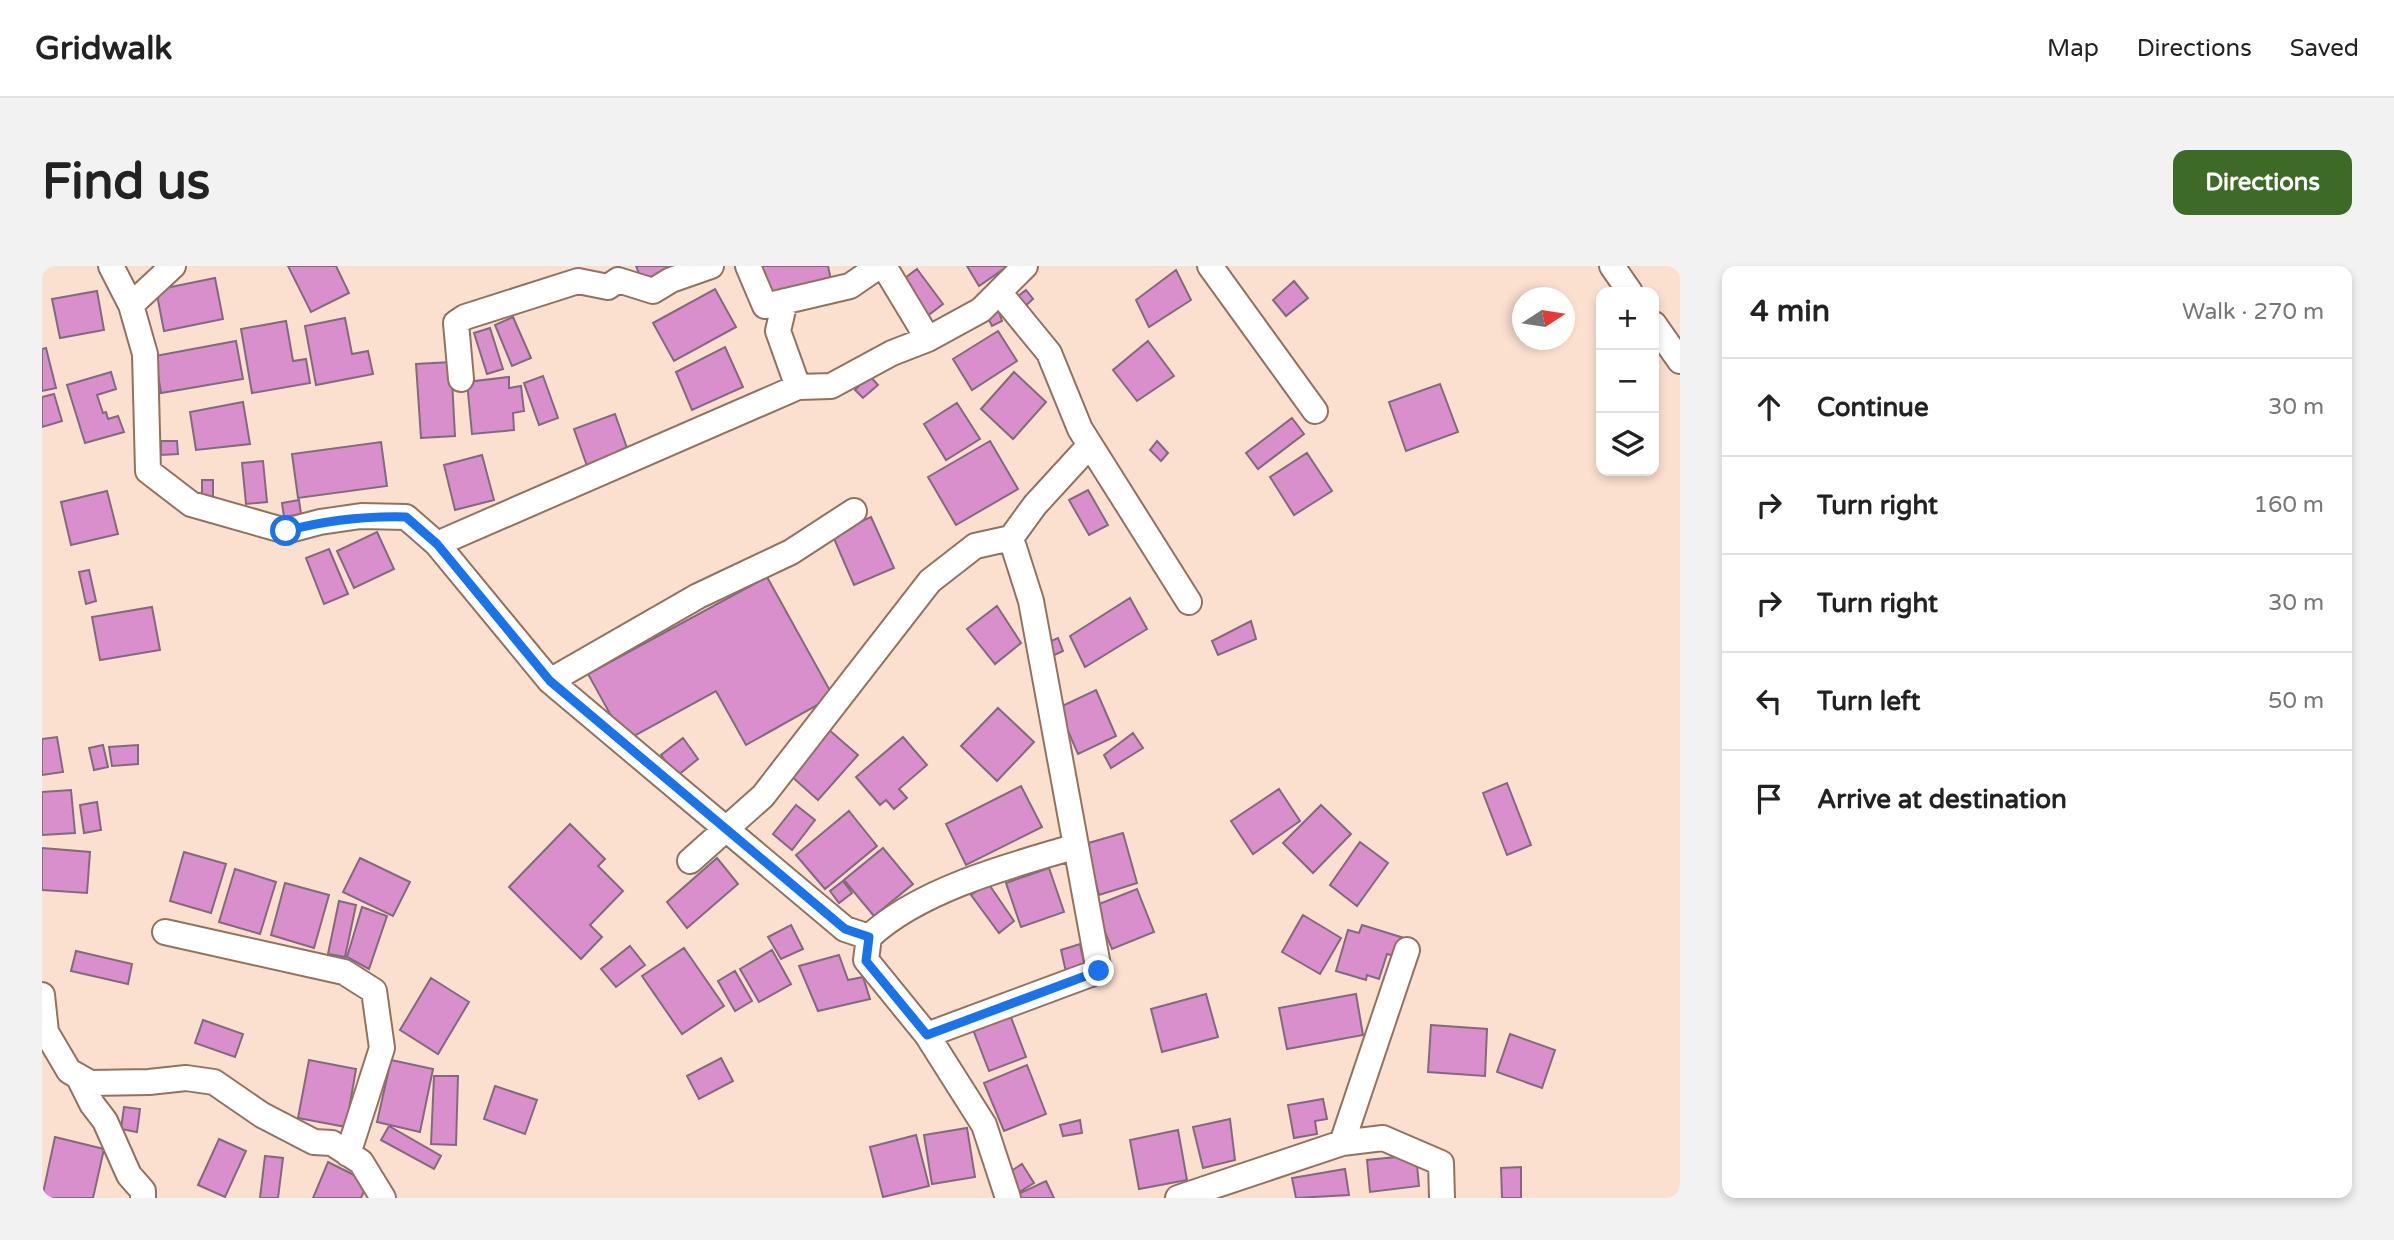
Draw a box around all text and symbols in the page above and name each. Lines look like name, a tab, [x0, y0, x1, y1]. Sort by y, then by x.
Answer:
text: Gridwalk	[35, 29, 172, 68]
text: Map	[2047, 34, 2099, 63]
text: Directions	[2137, 34, 2252, 63]
text: Saved	[2290, 34, 2359, 63]
button: Directions	[2173, 150, 2352, 215]
text: Find us	[42, 153, 210, 212]
north arrow	[1512, 287, 1575, 350]
map controls	[1596, 287, 1659, 476]
button: +	[1596, 287, 1659, 350]
text: 4 min	[1750, 293, 1830, 330]
text: Walk · 270 m	[2182, 298, 2324, 326]
button: −	[1596, 350, 1659, 413]
icon: ahead	[1750, 388, 1788, 426]
text: Continue	[1817, 392, 1929, 423]
text: 30 m	[2268, 393, 2324, 421]
button: layers	[1596, 413, 1659, 476]
icon: right	[1750, 486, 1788, 524]
text: Turn right	[1817, 490, 1938, 521]
text: 160 m	[2254, 491, 2324, 519]
route start	[270, 515, 301, 546]
icon: right	[1750, 584, 1788, 622]
text: Turn right	[1817, 588, 1938, 619]
text: 30 m	[2268, 589, 2324, 617]
icon: left	[1750, 682, 1788, 720]
text: Turn left	[1817, 686, 1920, 717]
text: 50 m	[2268, 687, 2324, 715]
icon: arrive	[1750, 780, 1788, 818]
text: Arrive at destination	[1817, 784, 2067, 815]
route end	[1083, 955, 1114, 986]

